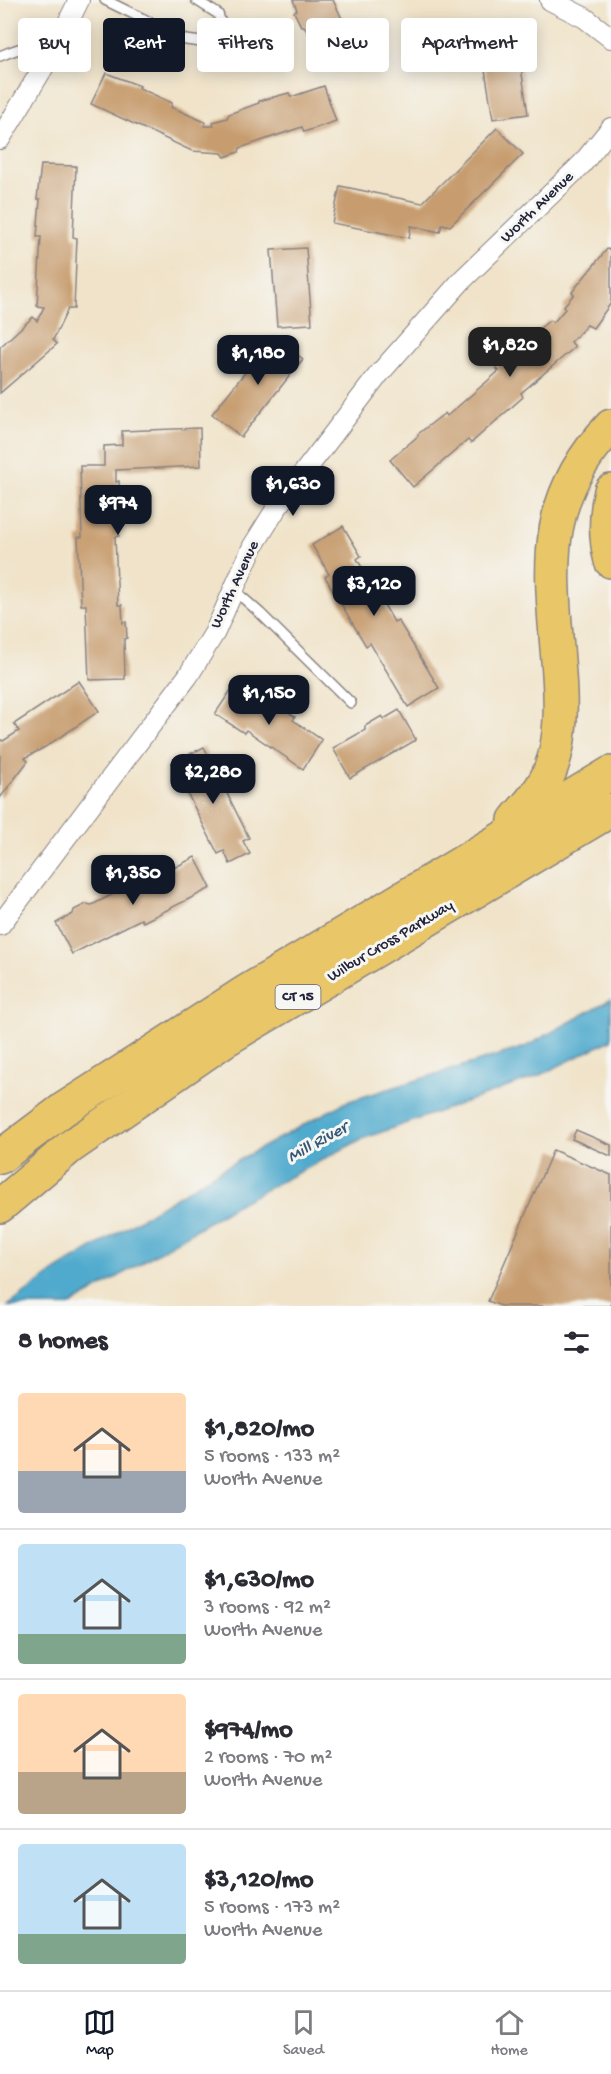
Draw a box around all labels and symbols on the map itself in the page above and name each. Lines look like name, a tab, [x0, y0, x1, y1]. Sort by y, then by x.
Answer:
street label: Worth Avenue	[497, 168, 579, 248]
pin: $1,820	[461, 327, 559, 378]
pin: $1,180	[209, 335, 307, 386]
pin: $1,630	[244, 466, 342, 517]
pin: $974	[82, 485, 154, 536]
street label: Worth Avenue	[207, 537, 265, 632]
pin: $3,120	[325, 566, 423, 617]
pin: $1,150	[220, 675, 318, 726]
pin: $2,280	[164, 754, 262, 805]
pin: $1,350	[84, 855, 182, 906]
street label: Wilbur Cross Parkway	[324, 897, 458, 987]
road number: CT 15	[276, 985, 320, 1009]
water label: Mill River	[284, 1116, 355, 1168]

